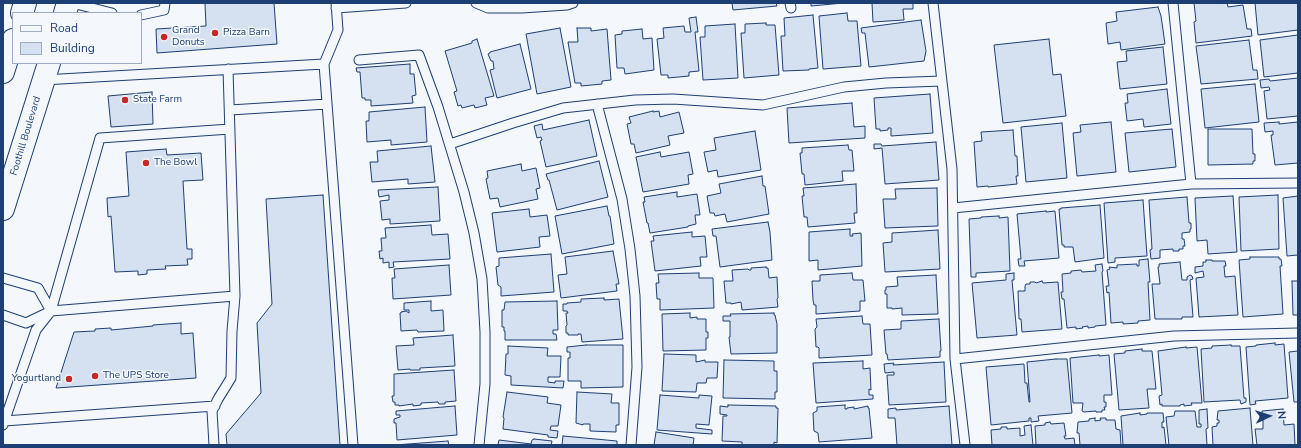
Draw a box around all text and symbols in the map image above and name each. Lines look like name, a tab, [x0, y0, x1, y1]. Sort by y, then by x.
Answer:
legend	[12, 12, 142, 64]
text: Road	[50, 20, 78, 36]
place label: Grand Donuts	[172, 25, 205, 48]
place label: Pizza Barn	[223, 27, 270, 39]
marker: Pizza Barn	[210, 28, 220, 38]
marker: Grand Donuts	[159, 32, 169, 42]
text: Building	[50, 40, 95, 56]
place label: State Farm	[133, 94, 182, 106]
street label: Foothill Boulevard	[8, 95, 44, 177]
marker: State Farm	[120, 95, 130, 105]
place label: The Bowl	[154, 157, 197, 169]
marker: The Bowl	[141, 158, 151, 168]
place label: The UPS Store	[103, 370, 169, 382]
marker: The UPS Store	[90, 371, 100, 381]
place label: Yogurtland	[12, 373, 61, 385]
marker: Yogurtland	[64, 374, 74, 384]
north arrow	[1249, 396, 1289, 436]
text: N	[1274, 410, 1289, 420]

